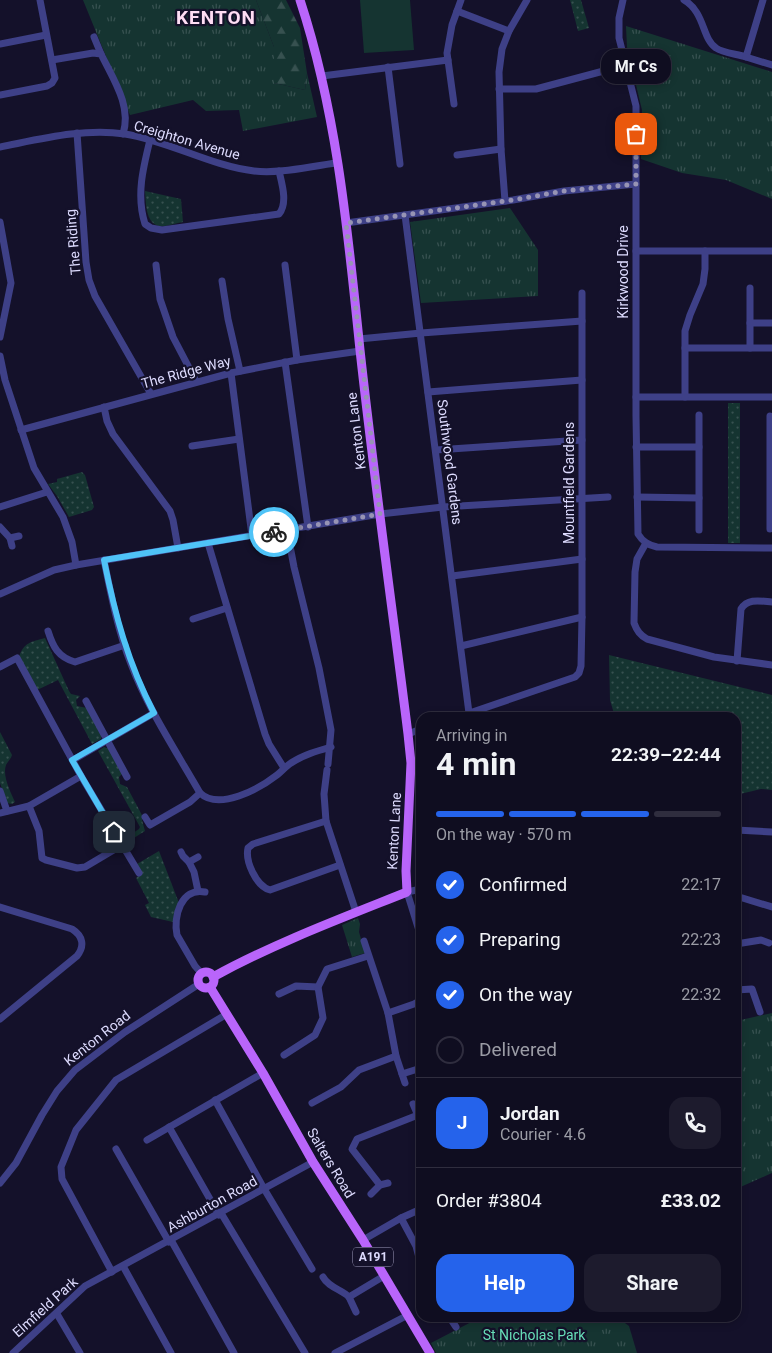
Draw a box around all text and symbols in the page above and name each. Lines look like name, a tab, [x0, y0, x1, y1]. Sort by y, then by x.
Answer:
district label: KENTON	[176, 6, 256, 29]
callout: Mr Cs	[601, 49, 671, 84]
text: Mr Cs	[615, 57, 657, 76]
pin	[615, 113, 657, 155]
street label: Creighton Avenue	[132, 117, 242, 163]
icon: bag	[622, 120, 650, 148]
street label: The Riding	[62, 208, 84, 276]
street label: Kirkwood Drive	[615, 225, 631, 319]
street label: The Ridge Way	[140, 352, 233, 392]
street label: Kenton Lane	[343, 391, 369, 471]
street label: Southwood Gardens	[434, 398, 466, 526]
street label: Mountfield Gardens	[561, 422, 577, 544]
courier	[249, 507, 299, 557]
icon: bike	[260, 518, 288, 546]
text: Arriving in	[436, 726, 507, 745]
text: 22:39–22:44	[611, 743, 721, 766]
text: 4 min	[436, 745, 516, 783]
street label: Kenton Lane	[384, 792, 404, 870]
pin	[93, 811, 135, 853]
icon: home	[100, 818, 128, 846]
text: On the way · 570 m	[436, 825, 572, 844]
icon: check	[436, 871, 464, 899]
text: Confirmed	[479, 873, 567, 896]
text: 22:17	[681, 875, 721, 894]
icon: check	[436, 926, 464, 954]
text: Preparing	[479, 928, 561, 951]
text: 22:23	[681, 930, 721, 949]
icon: check	[436, 981, 464, 1009]
text: On the way	[479, 983, 572, 1006]
text: 22:32	[681, 985, 721, 1004]
street label: Kenton Road	[61, 1007, 133, 1069]
text: Delivered	[479, 1038, 557, 1061]
button: phone	[669, 1097, 721, 1149]
text: Jordan	[500, 1102, 560, 1125]
text: J	[457, 1111, 467, 1134]
street label: Salters Road	[304, 1125, 358, 1201]
text: Courier · 4.6	[500, 1125, 586, 1144]
street label: Ashburton Road	[164, 1173, 260, 1235]
text: Order #3804	[436, 1189, 542, 1212]
text: £33.02	[661, 1189, 721, 1212]
road number: A191	[353, 1248, 393, 1266]
button: Help	[436, 1254, 574, 1312]
button: Share	[584, 1254, 721, 1312]
street label: Elmfield Park	[9, 1273, 81, 1340]
park label: St Nicholas Park	[483, 1327, 586, 1343]

